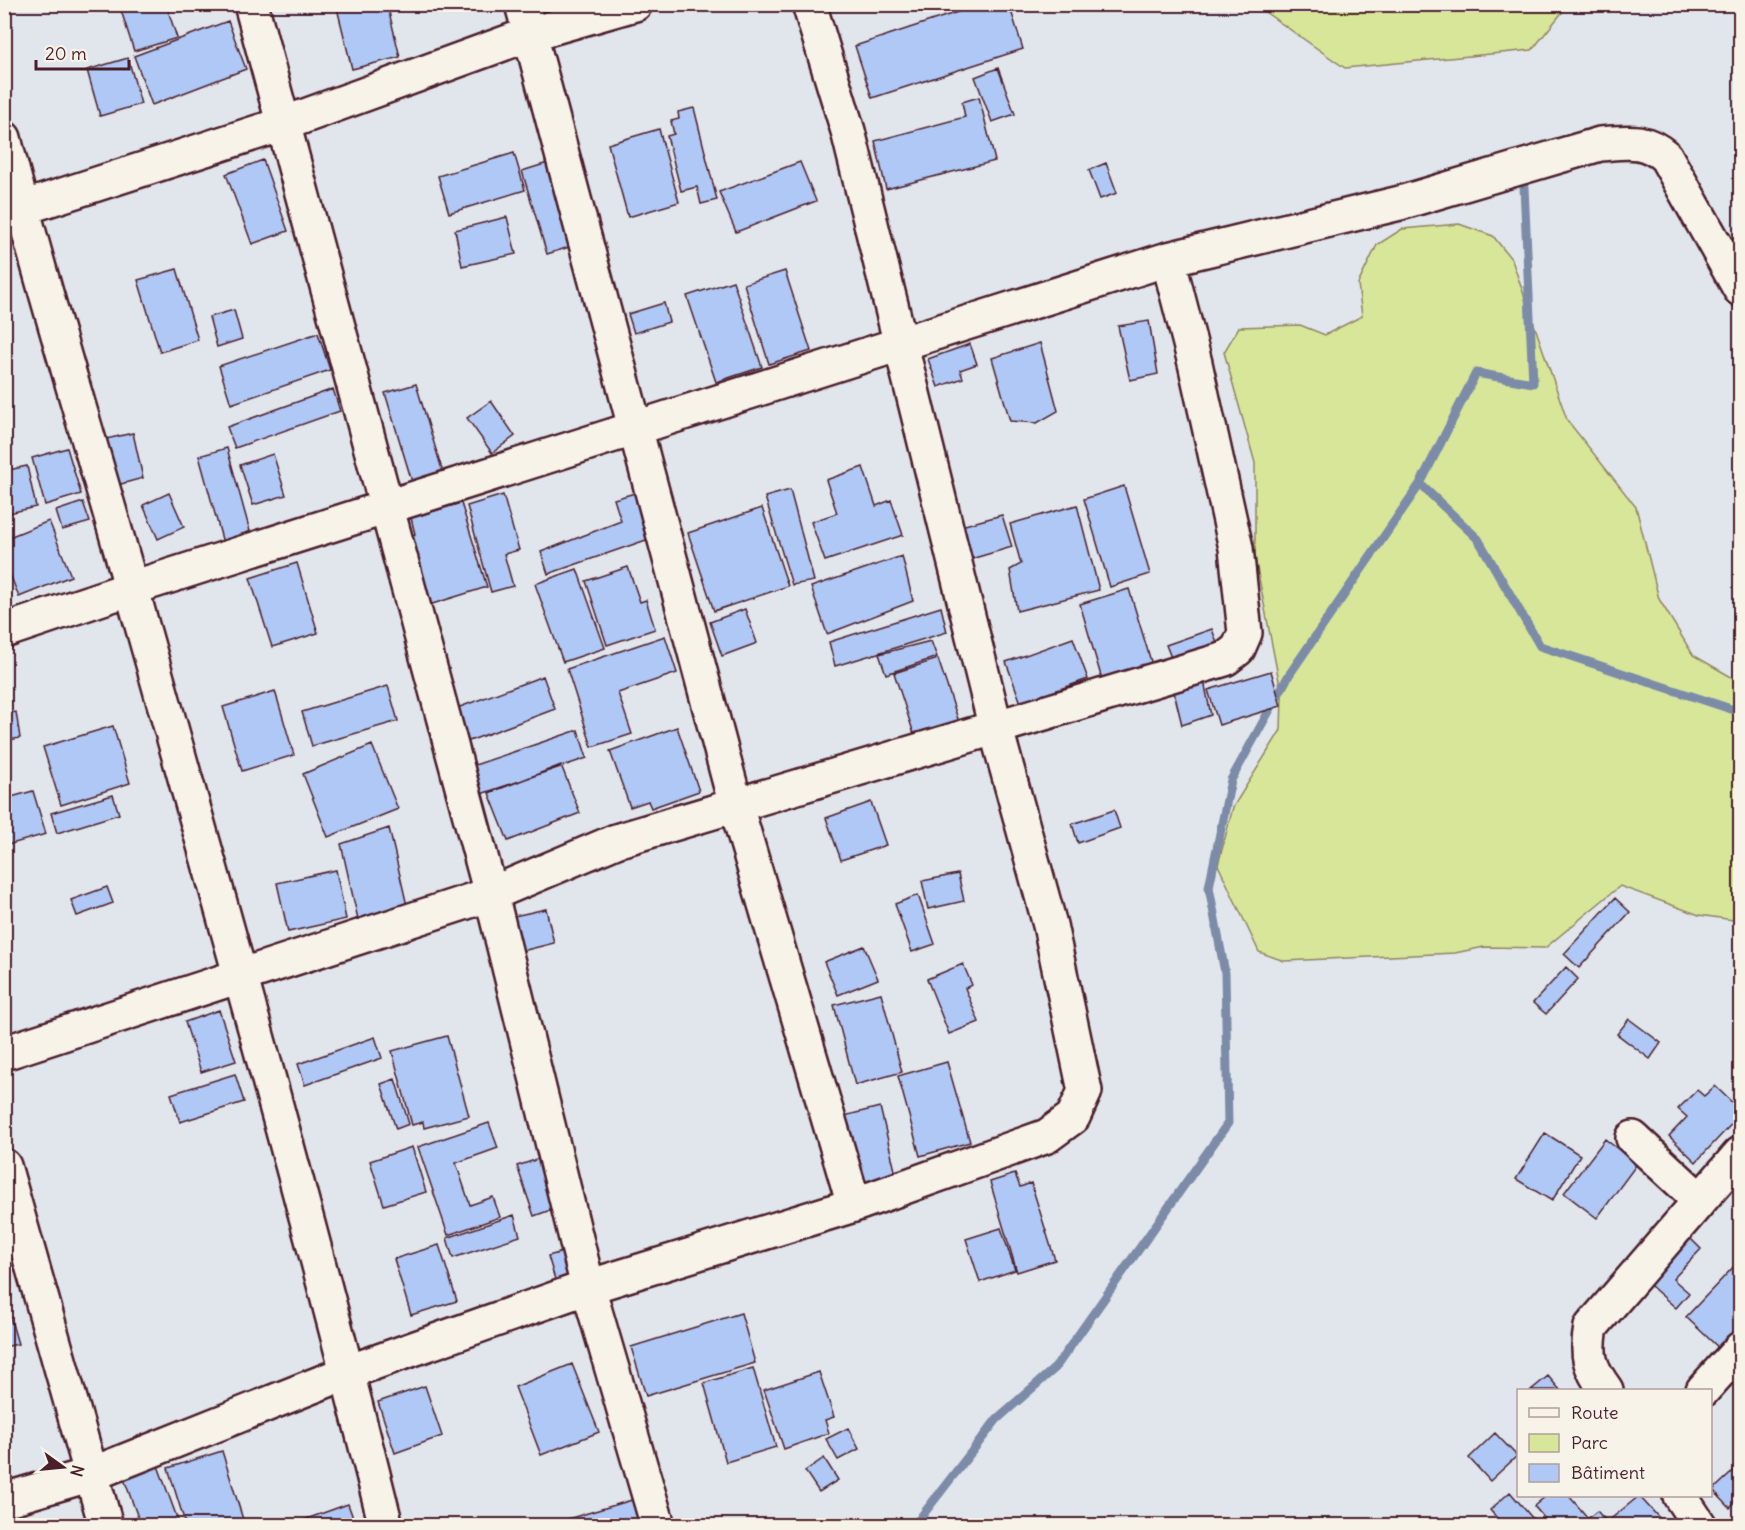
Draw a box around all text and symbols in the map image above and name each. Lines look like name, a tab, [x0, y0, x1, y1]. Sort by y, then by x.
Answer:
scale bar	[36, 33, 129, 71]
text: 20 m	[45, 42, 87, 65]
legend	[1517, 1389, 1712, 1497]
text: Route	[1571, 1401, 1619, 1424]
text: Parc	[1571, 1431, 1608, 1454]
north arrow	[33, 1437, 93, 1497]
text: Bâtiment	[1571, 1461, 1645, 1484]
text: N	[66, 1463, 89, 1479]

